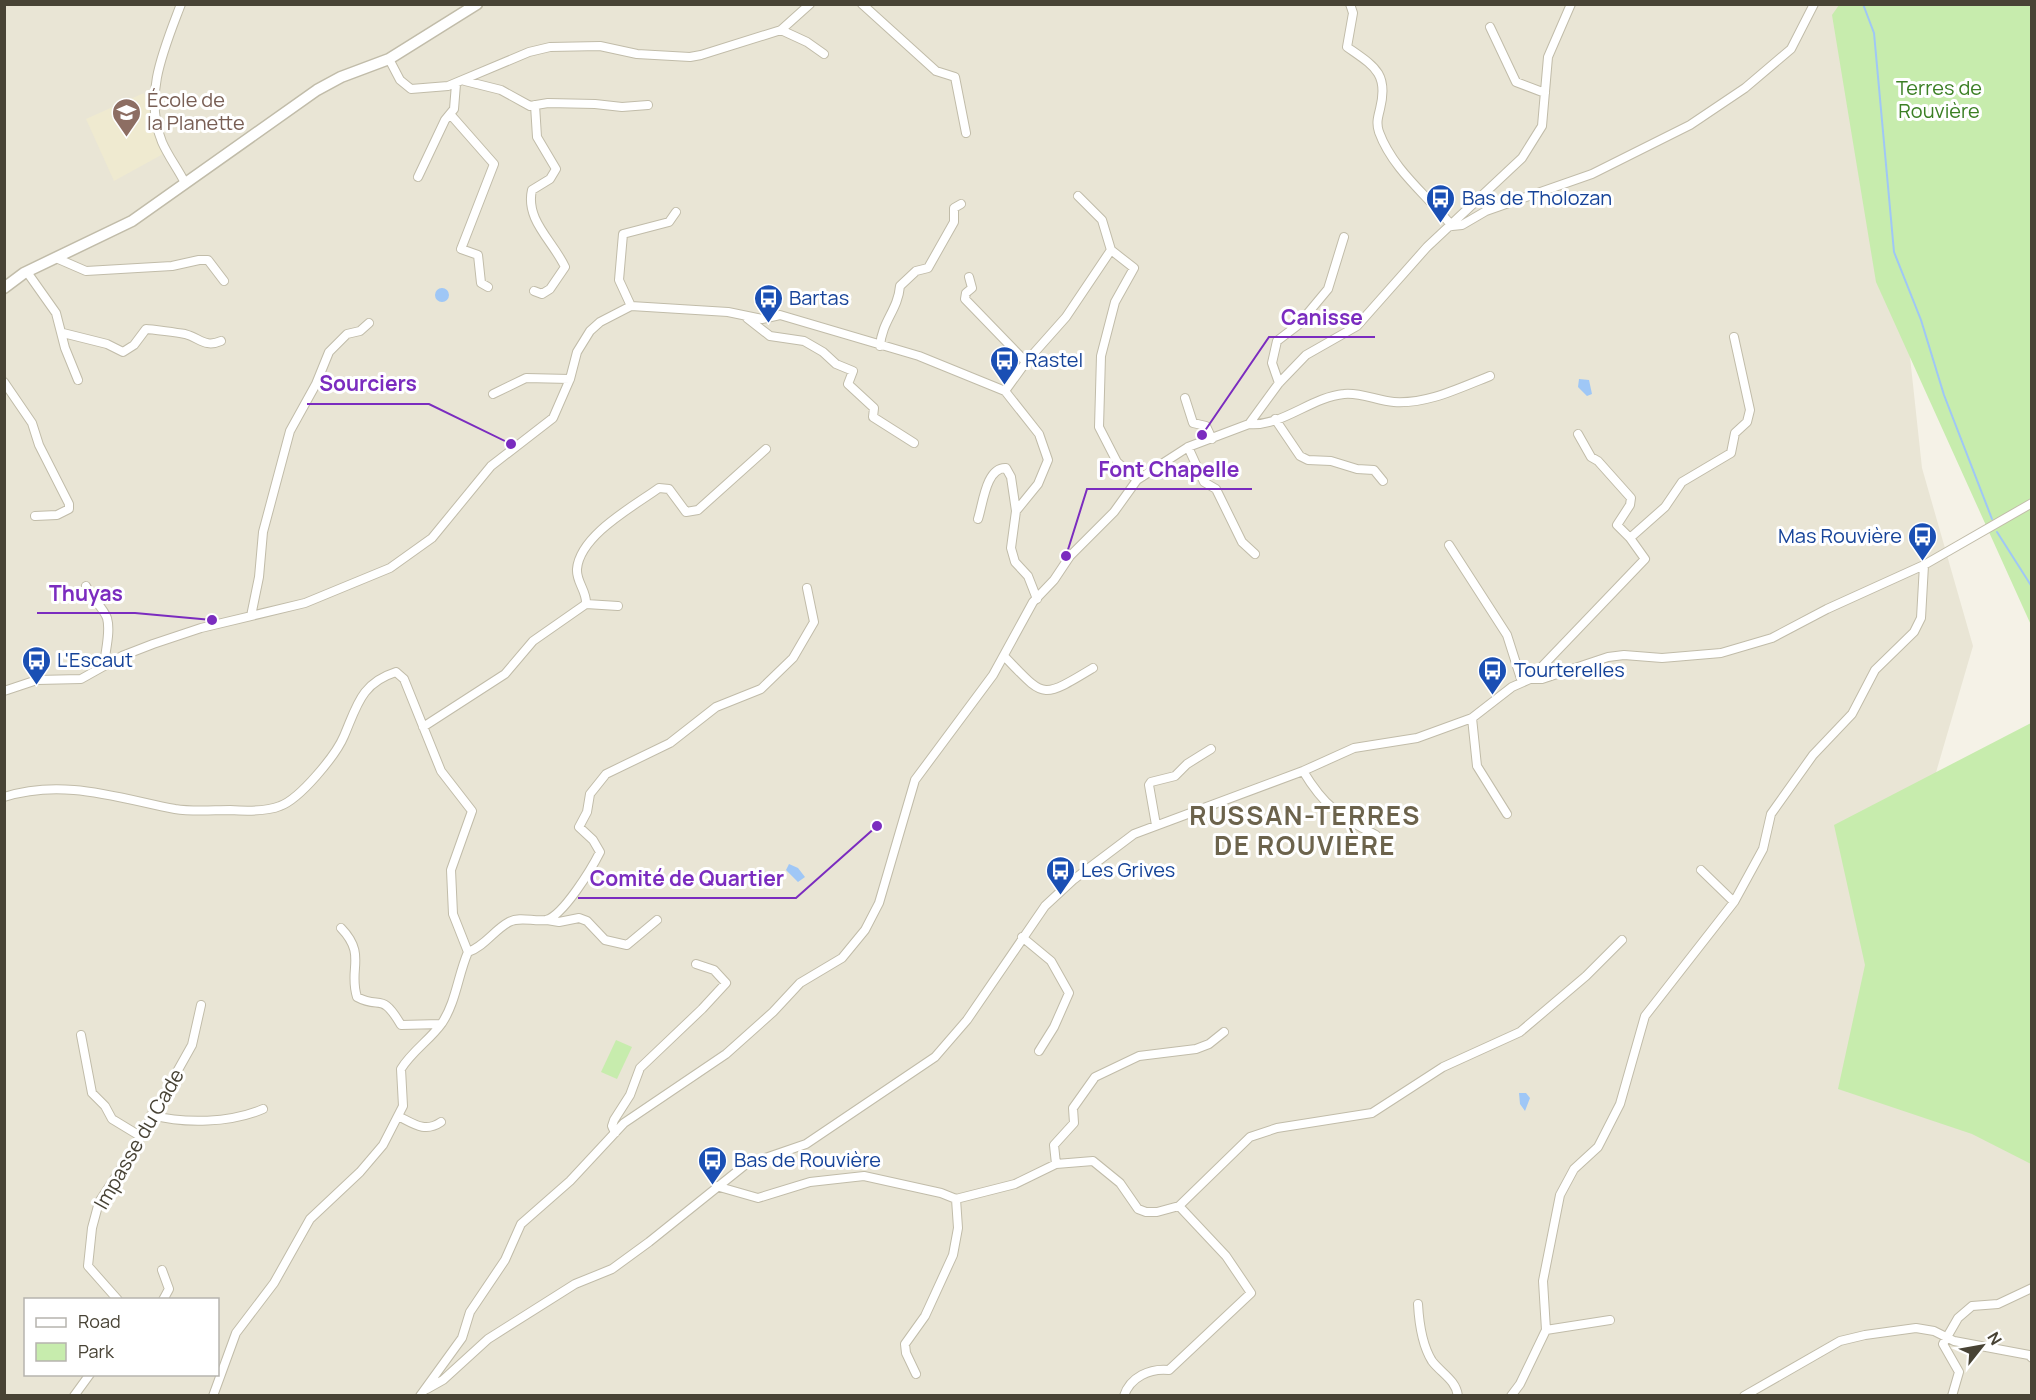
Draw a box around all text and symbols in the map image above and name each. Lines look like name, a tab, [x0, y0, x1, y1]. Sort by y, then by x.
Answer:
park label: Terres de Rouvière	[1896, 74, 1982, 124]
place label: École de la Planette	[147, 86, 245, 136]
school or university icon: École de la Planette	[110, 96, 142, 138]
bus stop icon: Bas de Tholozan	[1425, 182, 1457, 224]
place label: Bas de Tholozan	[1462, 184, 1612, 211]
bus stop icon: Bartas	[752, 282, 784, 324]
place label: Bartas	[789, 284, 849, 311]
callout: Canisse	[1269, 298, 1375, 337]
text: Canisse	[1281, 303, 1363, 331]
bus stop icon: Rastel	[988, 344, 1020, 386]
place label: Rastel	[1025, 346, 1083, 373]
callout: Sourciers	[307, 365, 429, 404]
text: Sourciers	[319, 369, 417, 397]
callout: Font Chapelle	[1087, 450, 1252, 489]
text: Font Chapelle	[1099, 455, 1239, 483]
bus stop icon: Mas Rouvière	[1907, 520, 1939, 562]
place label: Mas Rouvière	[1778, 522, 1902, 549]
callout: Thuyas	[37, 574, 135, 613]
text: Thuyas	[49, 579, 123, 607]
bus stop icon: L'Escaut	[20, 644, 52, 686]
place label: L'Escaut	[57, 646, 133, 673]
bus stop icon: Tourterelles	[1477, 654, 1509, 696]
place label: Tourterelles	[1514, 656, 1625, 683]
district label: RUSSAN-TERRES DE ROUVIÈRE	[1189, 797, 1421, 863]
bus stop icon: Les Grives	[1044, 854, 1076, 896]
place label: Les Grives	[1081, 856, 1175, 883]
callout: Comité de Quartier	[578, 859, 796, 898]
text: Comité de Quartier	[590, 864, 784, 892]
street label: Impasse du Cade	[87, 1064, 190, 1214]
bus stop icon: Bas de Rouvière	[697, 1144, 729, 1186]
place label: Bas de Rouvière	[734, 1146, 881, 1173]
legend	[24, 1298, 219, 1376]
text: Road	[78, 1309, 121, 1333]
north arrow	[1952, 1316, 2012, 1376]
text: N	[1982, 1328, 2007, 1349]
text: Park	[78, 1339, 115, 1363]

